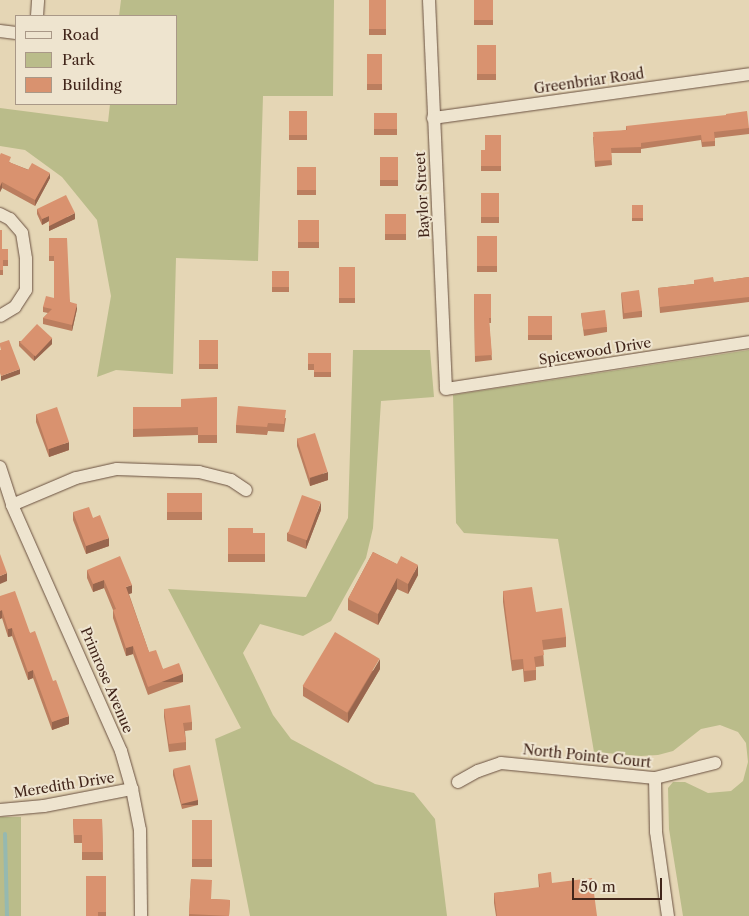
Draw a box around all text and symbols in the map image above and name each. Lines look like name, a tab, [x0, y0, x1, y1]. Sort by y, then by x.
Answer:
legend	[15, 15, 178, 105]
text: Road	[62, 25, 99, 44]
text: Park	[62, 50, 95, 69]
street label: Greenbriar Road	[533, 65, 645, 97]
text: Building	[62, 75, 122, 94]
street label: Baylor Street	[411, 151, 433, 239]
street label: Spicewood Drive	[538, 334, 652, 368]
street label: Primrose Avenue	[77, 624, 137, 736]
street label: North Pointe Court	[522, 741, 652, 771]
street label: Meredith Drive	[12, 769, 116, 801]
scale bar	[574, 868, 664, 900]
text: 50 m	[580, 877, 616, 896]

